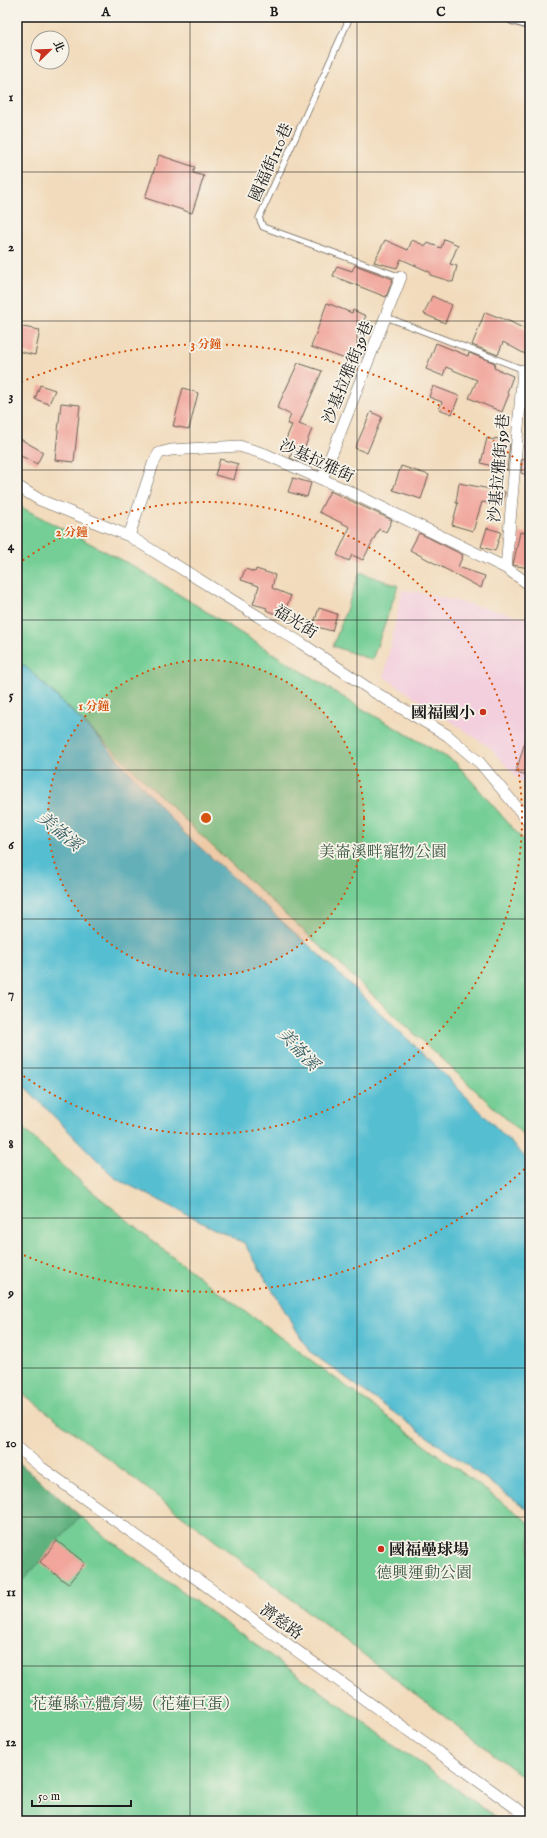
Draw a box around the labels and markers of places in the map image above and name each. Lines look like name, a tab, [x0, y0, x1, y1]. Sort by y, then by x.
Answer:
place label: 國福國小	[411, 704, 475, 724]
marker: 國福國小	[478, 707, 488, 717]
centre of rings	[199, 811, 213, 825]
place label: 國福壘球場	[389, 1541, 469, 1561]
marker: 國福壘球場	[376, 1544, 386, 1554]

